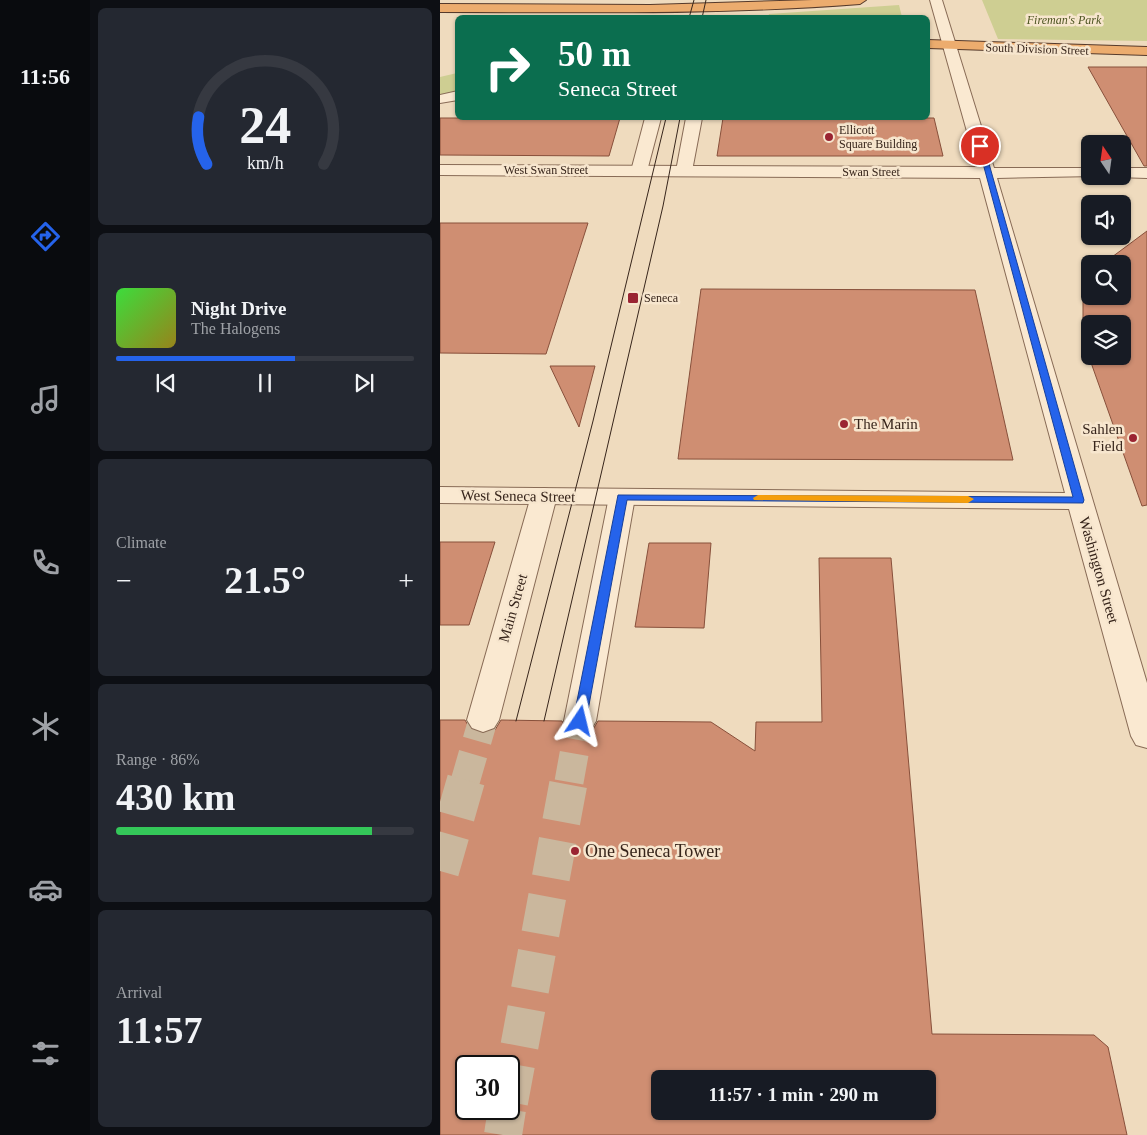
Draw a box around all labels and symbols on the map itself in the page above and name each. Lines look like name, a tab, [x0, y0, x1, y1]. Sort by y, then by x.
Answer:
park label: Fireman's Park	[1026, 13, 1102, 27]
street label: South Division Street	[985, 40, 1090, 58]
place label: Ellicott Square Building	[839, 123, 917, 151]
pin	[959, 125, 1001, 167]
marker: Ellicott Square Building	[823, 131, 835, 143]
north arrow	[1081, 135, 1131, 185]
street label: West Swan Street	[504, 163, 589, 177]
street label: Swan Street	[842, 165, 900, 179]
marker: Seneca	[626, 291, 640, 305]
place label: Seneca	[644, 291, 679, 305]
place label: The Marin	[854, 416, 918, 432]
marker: The Marin	[838, 418, 850, 430]
place label: Sahlen Field	[1082, 421, 1123, 454]
marker: Sahlen Field	[1127, 432, 1139, 444]
street label: West Seneca Street	[461, 487, 576, 505]
street label: Washington Street	[1076, 515, 1122, 626]
street label: Main Street	[496, 571, 531, 644]
position arrow	[553, 694, 605, 746]
place label: One Seneca Tower	[585, 841, 720, 861]
marker: One Seneca Tower	[569, 845, 581, 857]
speed limit sign: 30	[455, 1055, 520, 1120]

